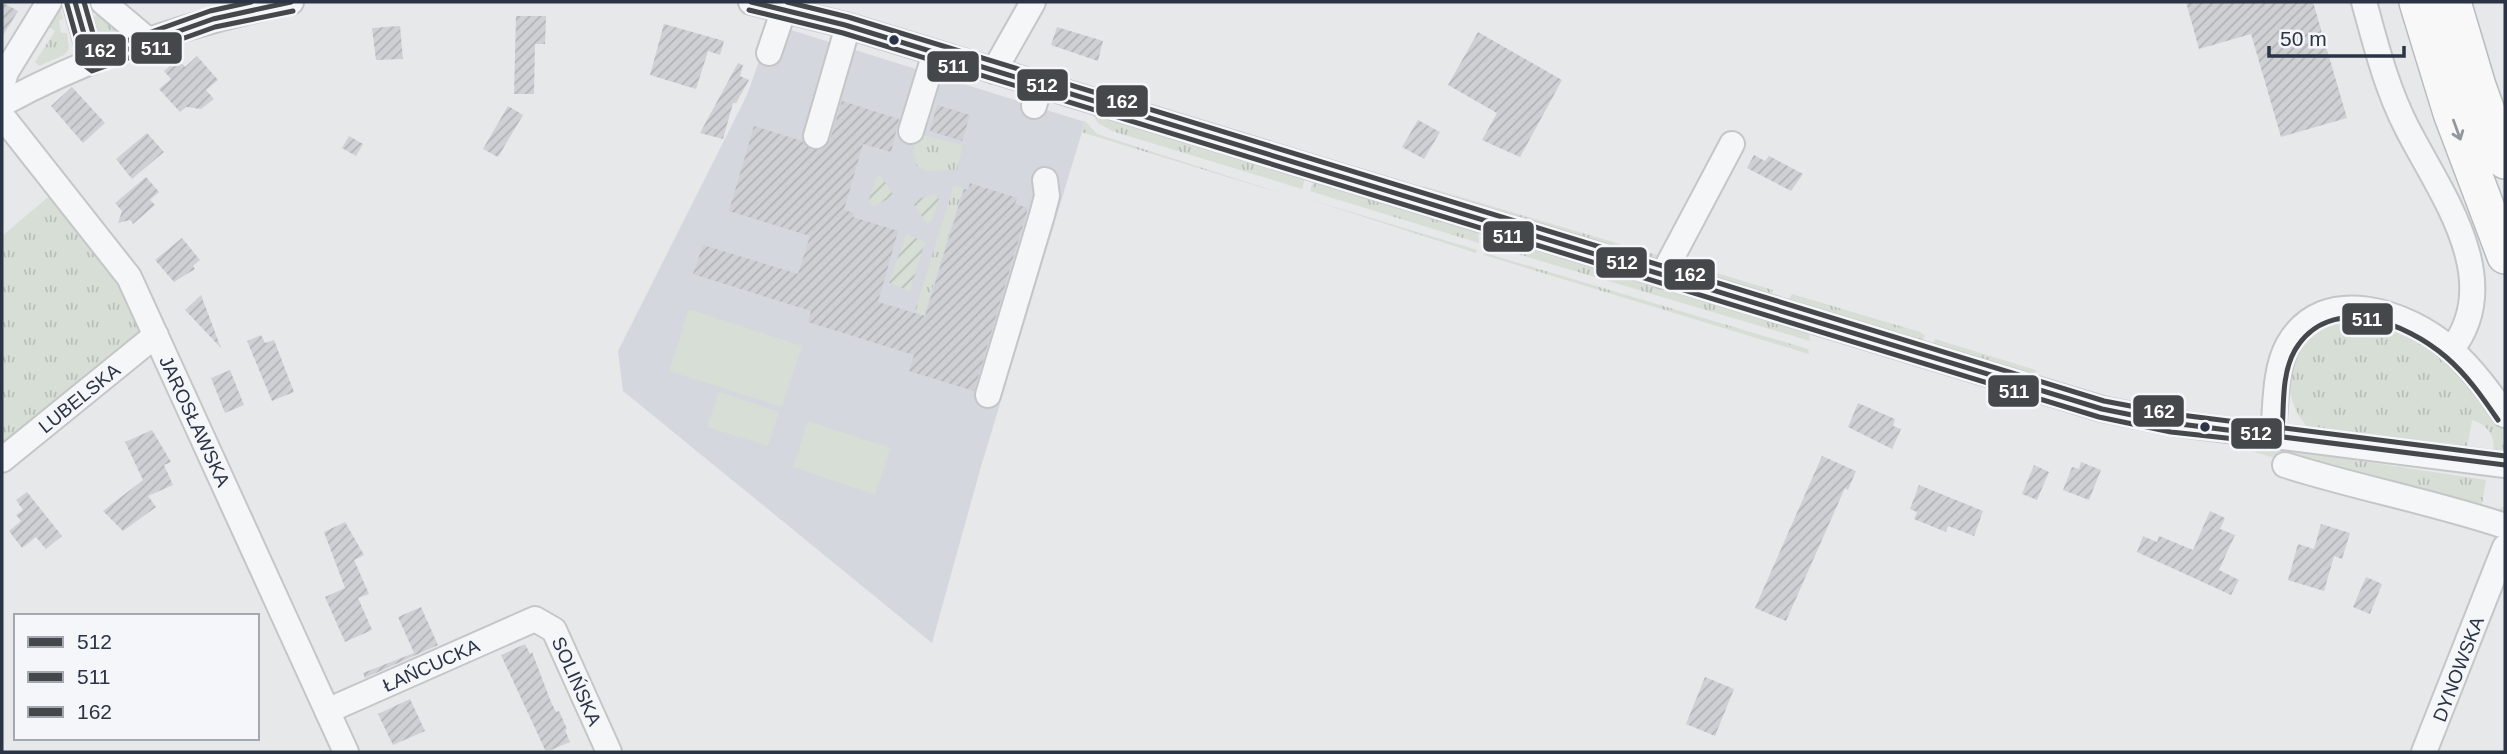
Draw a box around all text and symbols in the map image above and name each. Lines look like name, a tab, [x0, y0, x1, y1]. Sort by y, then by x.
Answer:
scale bar	[2269, 14, 2404, 58]
text: 50 m	[2280, 27, 2327, 50]
line badge: 511	[130, 31, 183, 65]
line badge: 162	[74, 33, 127, 67]
unlabelled marker	[887, 33, 901, 47]
text: 511	[141, 38, 172, 59]
text: 162	[84, 40, 116, 61]
line badge: 511	[926, 50, 980, 83]
text: 511	[938, 56, 969, 77]
line badge: 512	[1016, 68, 1069, 102]
text: 512	[1026, 75, 1058, 96]
line badge: 162	[1095, 84, 1149, 118]
text: 162	[1106, 91, 1138, 112]
one-way arrow	[2452, 118, 2464, 140]
line badge: 511	[1482, 220, 1535, 253]
text: 511	[1493, 226, 1524, 247]
line badge: 512	[1595, 246, 1648, 279]
text: 512	[1606, 252, 1638, 273]
line badge: 162	[1663, 258, 1716, 291]
text: 162	[1674, 264, 1706, 285]
line badge: 511	[2341, 302, 2394, 336]
text: 511	[2352, 309, 2383, 330]
street label: JAROSŁAWSKA	[155, 352, 234, 490]
street label: LUBELSKA	[35, 359, 124, 437]
line badge: 511	[1987, 374, 2040, 408]
text: 511	[1999, 381, 2030, 402]
line badge: 162	[2132, 394, 2185, 428]
text: 162	[2143, 401, 2175, 422]
line badge: 512	[2230, 417, 2283, 450]
unlabelled marker	[2198, 420, 2212, 434]
text: 512	[2240, 423, 2272, 444]
street label: DYNOWSKA	[2429, 613, 2488, 725]
legend	[14, 614, 259, 740]
text: 512	[77, 630, 112, 653]
street label: SOLIŃSKA	[548, 634, 606, 729]
street label: ŁAŃCUCKA	[380, 635, 483, 696]
text: 511	[77, 665, 110, 688]
text: 162	[77, 700, 112, 723]

